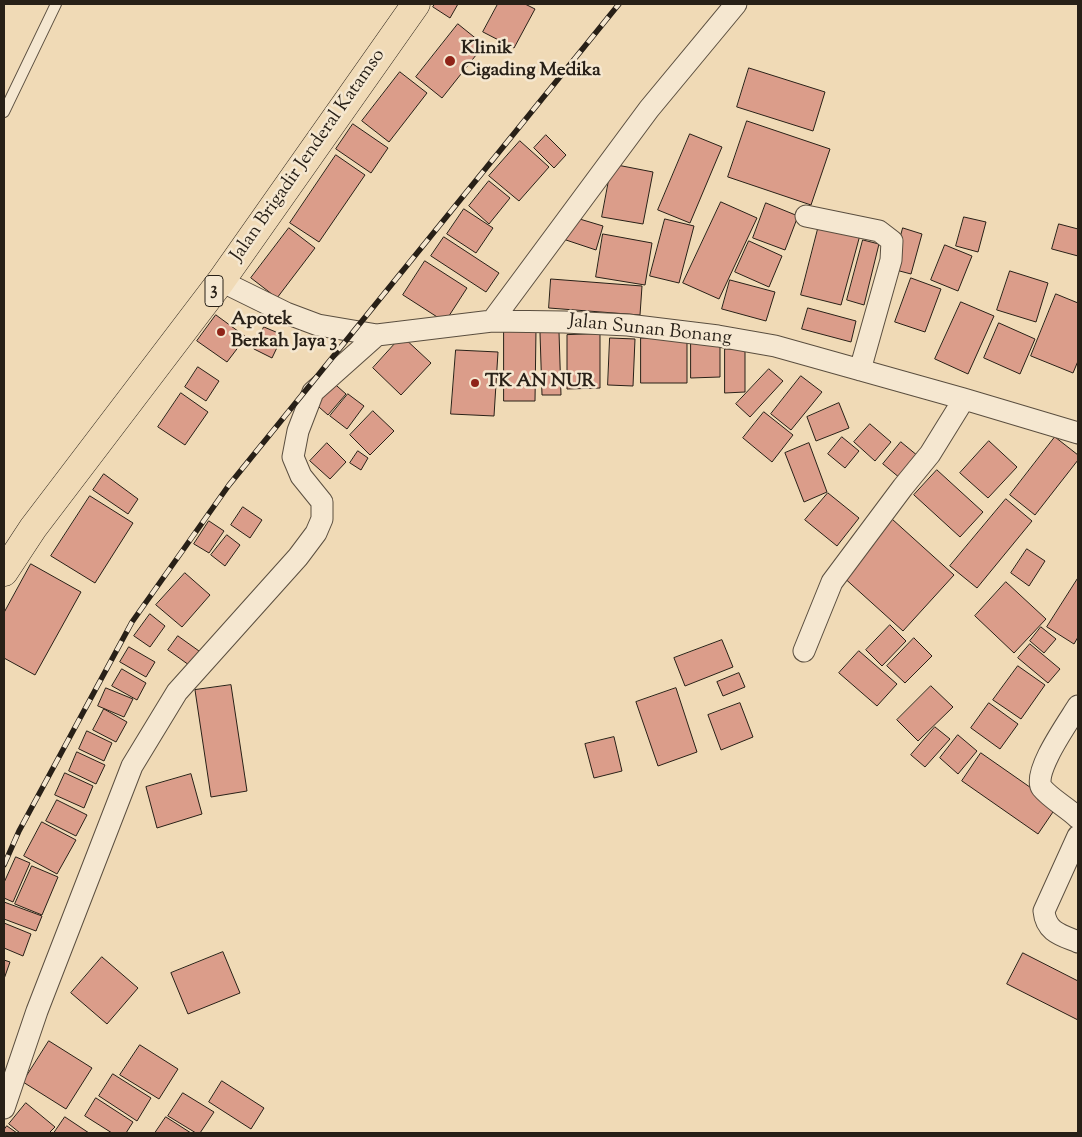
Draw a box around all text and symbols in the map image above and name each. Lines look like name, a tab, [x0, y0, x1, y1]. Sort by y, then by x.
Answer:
place label: Klinik Cigading Medika	[461, 39, 601, 83]
street label: Jalan Brigadir Jenderal Katamso	[227, 45, 391, 267]
marker: Klinik Cigading Medika	[443, 54, 457, 68]
road number: 3	[205, 276, 223, 306]
place label: Apotek Berkah Jaya 3	[231, 310, 337, 354]
street label: Jalan Sunan Bonang	[567, 311, 733, 351]
marker: Apotek Berkah Jaya 3	[215, 326, 227, 338]
place label: TK AN NUR	[485, 372, 595, 394]
marker: TK AN NUR	[469, 377, 481, 389]

